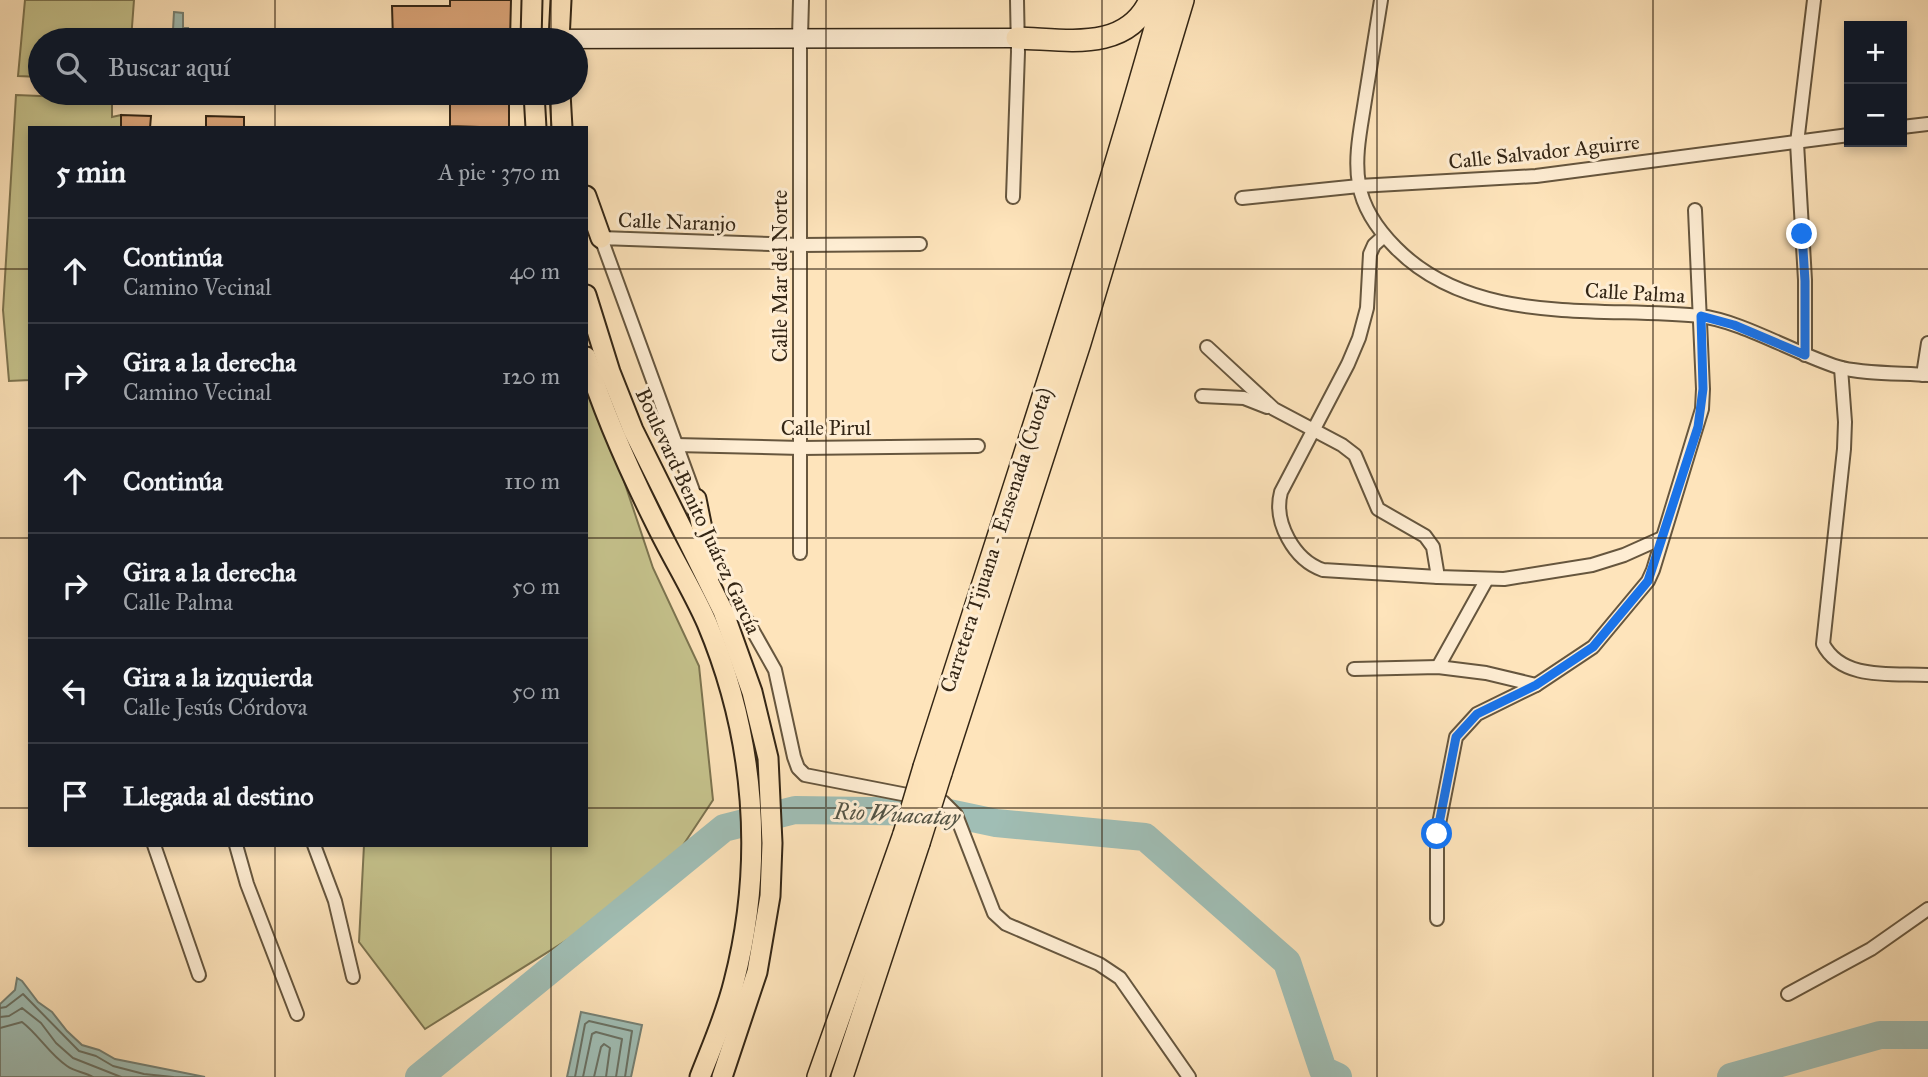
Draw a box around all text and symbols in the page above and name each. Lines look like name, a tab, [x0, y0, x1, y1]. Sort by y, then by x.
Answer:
map controls	[1844, 21, 1907, 147]
button: +	[1844, 21, 1907, 84]
search box	[28, 28, 588, 105]
icon: search	[52, 48, 90, 86]
text: Buscar aquí	[108, 51, 230, 83]
button: −	[1844, 84, 1907, 147]
street label: Calle Salvador Aguirre	[1447, 129, 1641, 175]
text: 5 min	[56, 154, 126, 190]
text: A pie · 370 m	[438, 158, 560, 186]
street label: Calle Mar del Norte	[767, 190, 793, 362]
street label: Calle Naranjo	[618, 207, 737, 237]
route end	[1786, 218, 1817, 249]
text: Continúa	[123, 241, 223, 273]
icon: ahead	[56, 252, 94, 290]
text: 40 m	[510, 257, 560, 285]
text: Camino Vecinal	[123, 273, 272, 301]
street label: Calle Palma	[1584, 277, 1686, 309]
text: Gira a la derecha	[123, 346, 296, 378]
icon: right	[56, 357, 94, 395]
text: 120 m	[502, 362, 560, 390]
text: Camino Vecinal	[123, 378, 272, 406]
street label: Boulevard Benito Juárez García	[629, 384, 767, 638]
street label: Carretera Tijuana - Ensenada (Cuota)	[934, 384, 1058, 696]
street label: Calle Pirul	[781, 415, 872, 441]
icon: ahead	[56, 462, 94, 500]
text: Continúa	[123, 465, 223, 497]
text: 110 m	[504, 467, 560, 495]
text: Gira a la derecha	[123, 556, 296, 588]
icon: right	[56, 567, 94, 605]
text: 50 m	[512, 572, 560, 600]
text: Calle Palma	[123, 588, 233, 616]
text: Gira a la izquierda	[123, 661, 313, 693]
icon: left	[56, 672, 94, 710]
text: 50 m	[512, 677, 560, 705]
text: Calle Jesús Córdova	[123, 693, 307, 721]
icon: arrive	[56, 777, 94, 815]
text: Llegada al destino	[123, 780, 314, 812]
water label: Rio Wuacatay	[832, 797, 962, 831]
route start	[1421, 818, 1452, 849]

